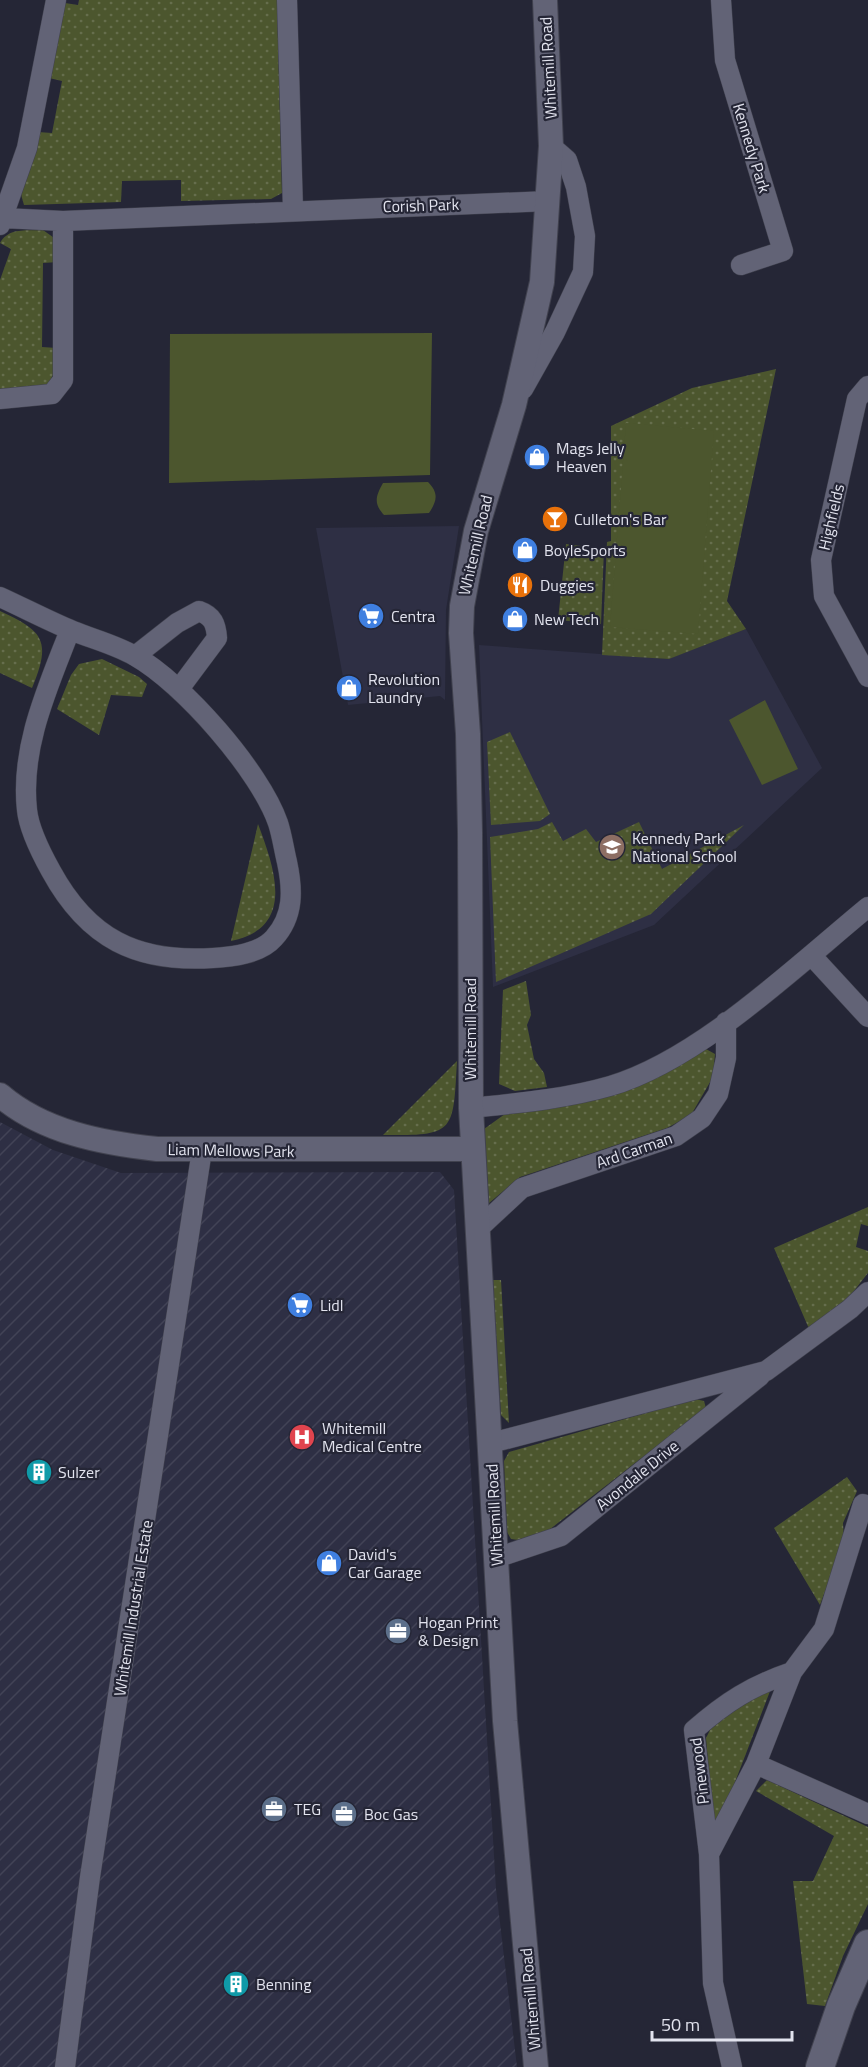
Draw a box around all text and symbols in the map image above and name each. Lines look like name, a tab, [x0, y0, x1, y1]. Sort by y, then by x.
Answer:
street label: Whitemill Road	[533, 16, 563, 120]
street label: Kennedy Park	[727, 100, 777, 196]
street label: Corish Park	[382, 192, 460, 218]
place label: Mags Jelly Heaven	[556, 436, 625, 478]
shop icon: Mags Jelly Heaven	[522, 442, 552, 472]
street label: Highfields	[812, 481, 850, 553]
street label: Whitemill Road	[452, 492, 498, 598]
bar icon: Culleton's Bar	[540, 504, 570, 534]
place label: Culleton's Bar	[574, 507, 667, 531]
shop icon: BoyleSports	[510, 535, 540, 565]
place label: BoyleSports	[544, 538, 626, 562]
restaurant icon: Duggies	[505, 570, 535, 600]
place label: Duggies	[540, 573, 594, 597]
supermarket icon: Centra	[356, 601, 386, 631]
place label: Centra	[391, 604, 435, 628]
shop icon: New Tech	[500, 604, 530, 634]
place label: New Tech	[534, 607, 599, 631]
place label: Revolution Laundry	[368, 667, 440, 709]
shop icon: Revolution Laundry	[334, 673, 364, 703]
place label: Kennedy Park National School	[632, 826, 737, 868]
school or university icon: Kennedy Park National School	[597, 832, 627, 862]
street label: Whitemill Road	[458, 978, 482, 1080]
street label: Ard Carman	[593, 1126, 675, 1174]
street label: Liam Mellows Park	[167, 1137, 295, 1163]
supermarket icon: Lidl	[285, 1290, 315, 1320]
place label: Lidl	[320, 1293, 343, 1317]
place label: Whitemill Medical Centre	[322, 1416, 422, 1458]
hospital icon: Whitemill Medical Centre	[287, 1422, 317, 1452]
street label: Avondale Drive	[590, 1434, 684, 1516]
building icon: Sulzer	[24, 1457, 54, 1487]
place label: Sulzer	[58, 1460, 100, 1484]
street label: Whitemill Road	[479, 1463, 509, 1567]
street label: Whitemill Industrial Estate	[107, 1518, 159, 1698]
place label: David's Car Garage	[348, 1542, 422, 1584]
shop icon: David's Car Garage	[314, 1548, 344, 1578]
place label: Hogan Print & Design	[418, 1610, 499, 1652]
office icon: Hogan Print & Design	[383, 1616, 413, 1646]
street label: Pinewood	[683, 1736, 715, 1806]
office icon: TEG	[259, 1794, 289, 1824]
place label: TEG	[294, 1797, 321, 1821]
office icon: Boc Gas	[329, 1799, 359, 1829]
place label: Boc Gas	[364, 1802, 418, 1826]
street label: Whitemill Road	[514, 1947, 546, 2051]
building icon: Benning	[221, 1969, 251, 1999]
place label: Benning	[256, 1972, 311, 1996]
scale bar	[652, 2004, 792, 2042]
text: 50 m	[661, 2011, 700, 2038]

